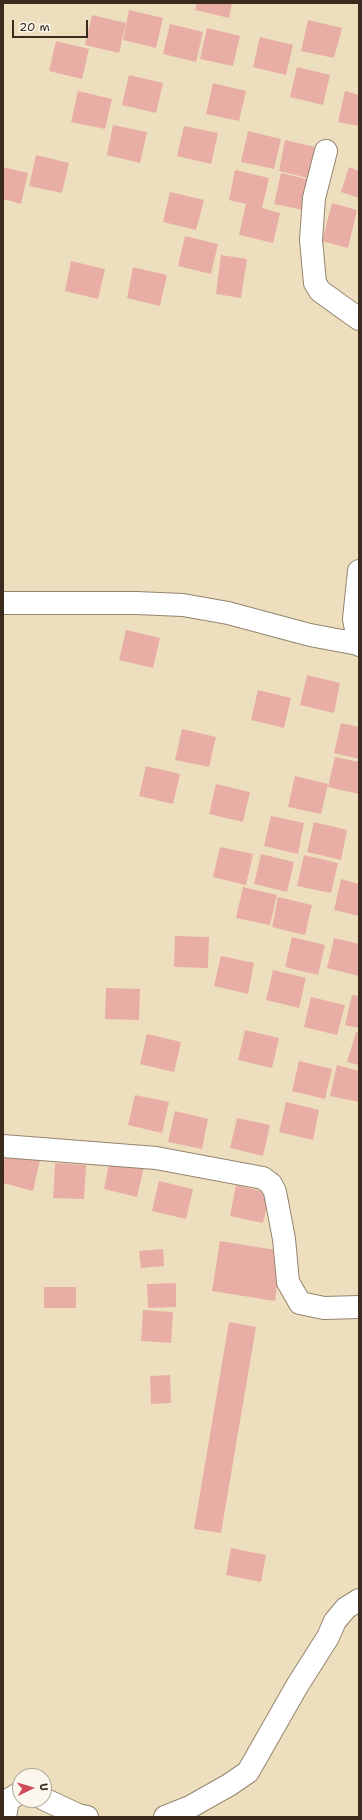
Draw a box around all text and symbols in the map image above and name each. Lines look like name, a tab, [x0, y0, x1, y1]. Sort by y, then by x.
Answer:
scale bar	[14, 12, 90, 38]
text: 20 m	[19, 19, 50, 35]
north arrow	[12, 1768, 52, 1808]
text: U	[36, 1783, 51, 1791]

